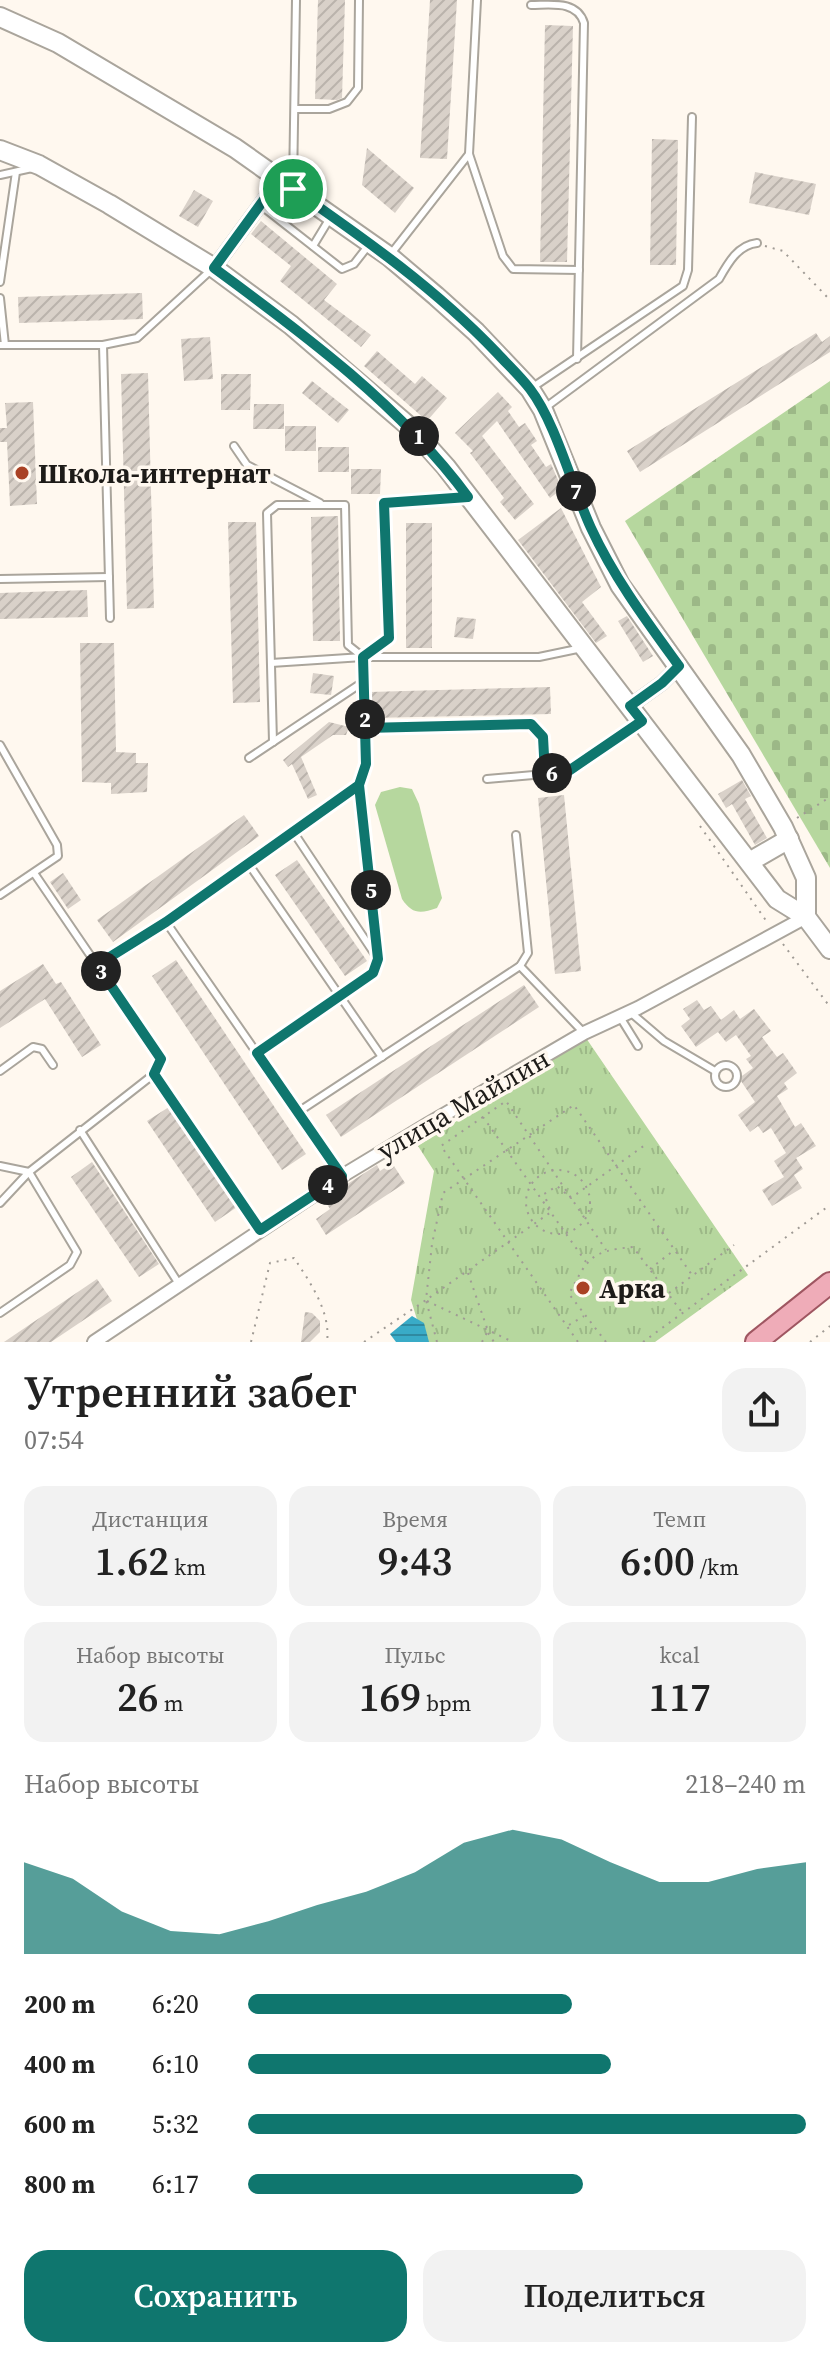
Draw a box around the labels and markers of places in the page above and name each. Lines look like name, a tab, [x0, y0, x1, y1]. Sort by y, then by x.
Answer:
pin	[259, 155, 327, 223]
pin: 1	[399, 416, 439, 456]
place label: Школа-интернат	[38, 454, 271, 492]
marker: Школа-интернат	[13, 464, 31, 482]
pin: 7	[556, 471, 596, 511]
pin: 2	[345, 699, 385, 739]
pin: 6	[532, 753, 572, 793]
pin: 5	[351, 870, 391, 910]
pin: 3	[81, 951, 121, 991]
pin: 4	[308, 1165, 348, 1205]
place label: Арка	[599, 1269, 665, 1307]
marker: Арка	[574, 1279, 592, 1297]

